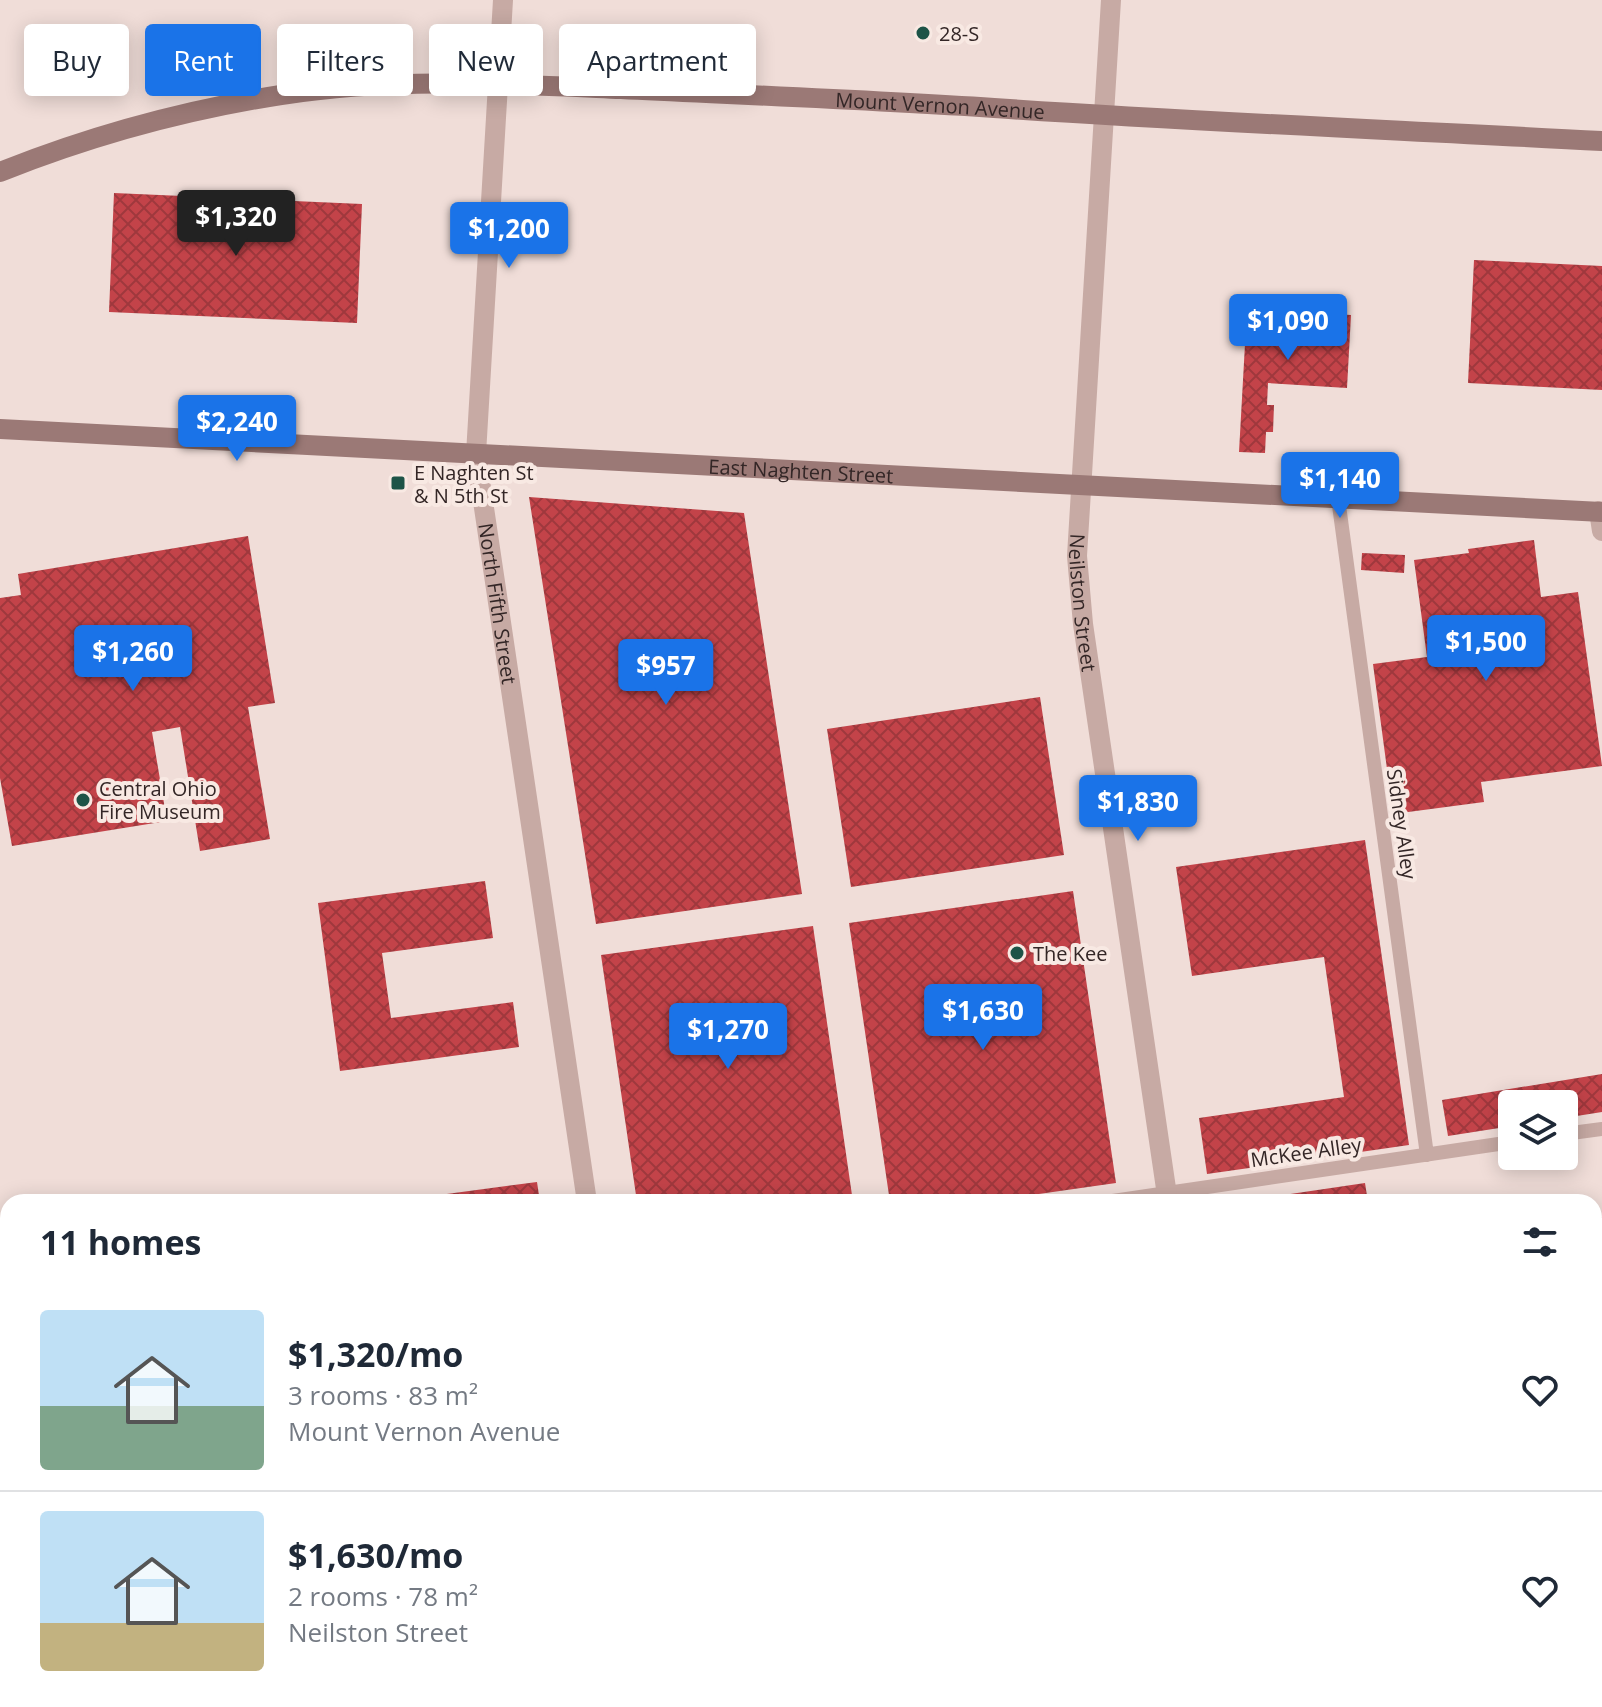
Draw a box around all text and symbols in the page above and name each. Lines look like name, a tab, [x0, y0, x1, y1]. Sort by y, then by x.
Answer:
place label: 28-S	[939, 20, 979, 47]
chip: Buy	[24, 24, 129, 96]
chip: Rent	[145, 24, 261, 96]
chip: Filters	[277, 24, 413, 96]
chip: New	[429, 24, 543, 96]
chip: Apartment	[559, 24, 756, 96]
marker: 28-S	[914, 24, 932, 42]
street label: Mount Vernon Avenue	[835, 86, 1046, 125]
pin: $1,320	[171, 190, 301, 258]
text: $1,320	[195, 198, 277, 234]
pin: $1,200	[444, 202, 574, 270]
text: $1,200	[468, 210, 550, 246]
pin: $1,090	[1223, 294, 1353, 362]
text: $1,090	[1247, 302, 1329, 338]
pin: $2,240	[172, 395, 302, 463]
text: $2,240	[196, 403, 278, 439]
street label: East Naghten Street	[708, 452, 894, 489]
pin: $1,140	[1275, 452, 1405, 520]
place label: E Naghten St & N 5th St	[414, 459, 534, 509]
text: $1,140	[1299, 460, 1381, 496]
marker: E Naghten St & N 5th St	[389, 474, 407, 492]
street label: North Fifth Street	[473, 521, 523, 686]
street label: Neilston Street	[1063, 533, 1103, 673]
pin: $1,500	[1421, 615, 1551, 683]
text: $1,500	[1445, 623, 1527, 659]
pin: $1,260	[68, 625, 198, 693]
text: $1,260	[92, 633, 174, 669]
pin: $957	[619, 639, 713, 707]
text: $957	[636, 647, 696, 683]
street label: Sidney Alley	[1381, 767, 1423, 882]
place label: Central Ohio Fire Museum	[99, 775, 221, 825]
pin: $1,830	[1073, 775, 1203, 843]
text: $1,830	[1097, 783, 1179, 819]
marker: Central Ohio Fire Museum	[74, 791, 92, 809]
place label: The Kee	[1033, 940, 1107, 967]
marker: The Kee	[1008, 944, 1026, 962]
pin: $1,630	[918, 984, 1048, 1052]
text: $1,630	[942, 992, 1024, 1028]
pin: $1,270	[663, 1003, 793, 1071]
text: $1,270	[687, 1011, 769, 1047]
map controls	[1498, 1090, 1578, 1170]
button: layers	[1498, 1090, 1578, 1170]
street label: McKee Alley	[1249, 1131, 1364, 1173]
text: 11 homes	[40, 1219, 201, 1265]
icon: filters	[1518, 1220, 1562, 1264]
text: $1,320/mo	[288, 1331, 463, 1377]
icon: home	[104, 1342, 200, 1438]
icon: heart	[1518, 1368, 1562, 1412]
text: 3 rooms · 83 m²	[288, 1377, 478, 1413]
text: Mount Vernon Avenue	[288, 1413, 560, 1449]
text: $1,630/mo	[288, 1532, 463, 1578]
icon: home	[104, 1543, 200, 1639]
icon: heart	[1518, 1569, 1562, 1613]
text: 2 rooms · 78 m²	[288, 1578, 478, 1614]
text: Neilston Street	[288, 1614, 468, 1650]

